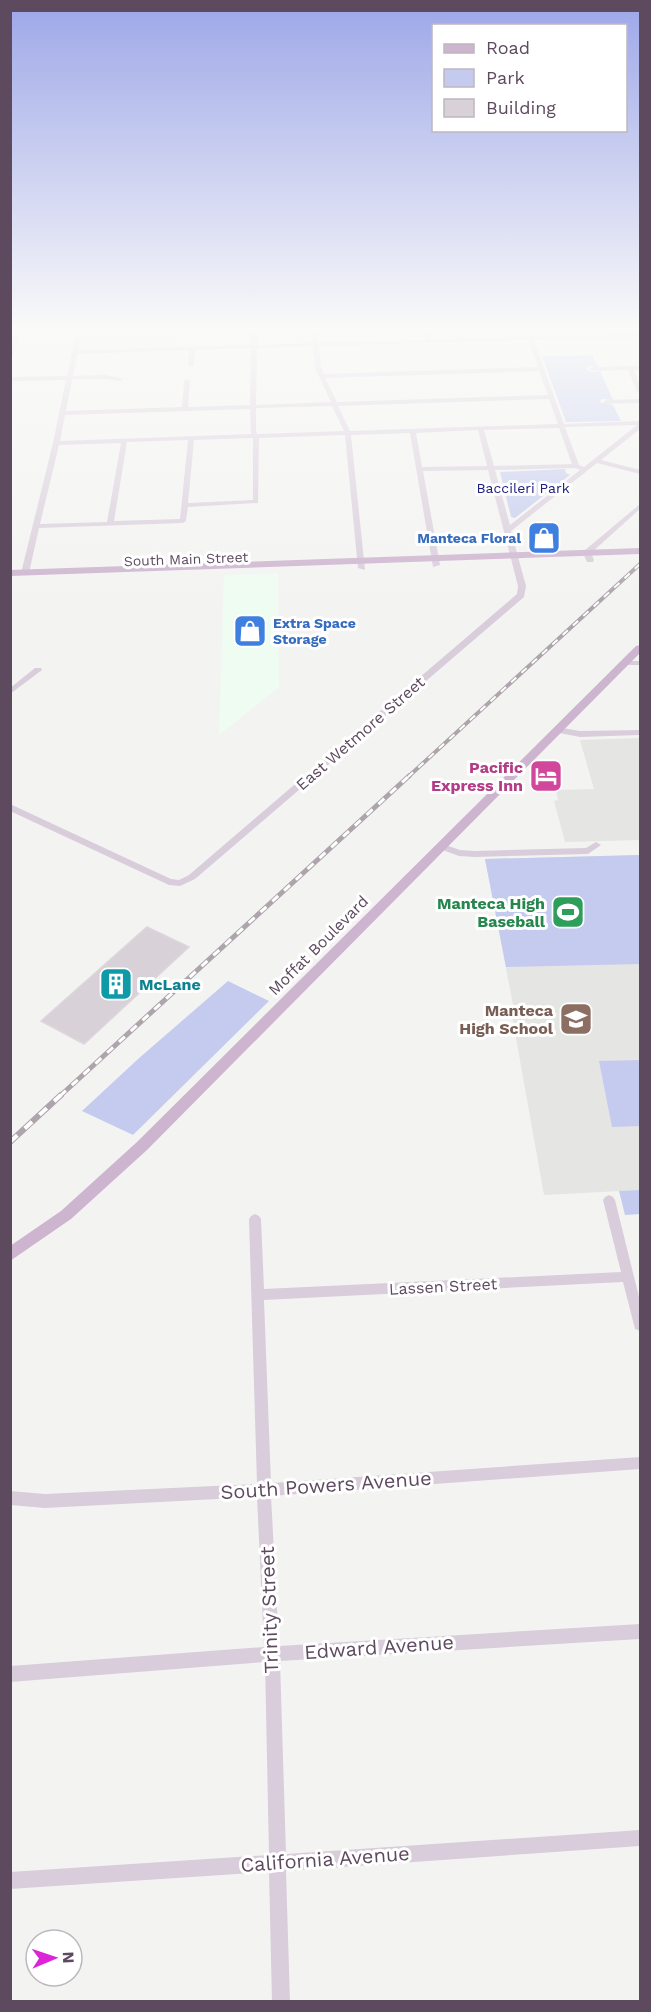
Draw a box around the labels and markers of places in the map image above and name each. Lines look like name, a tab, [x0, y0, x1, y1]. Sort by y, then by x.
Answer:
shop icon: Manteca Floral	[526, 520, 562, 556]
place label: Manteca Floral	[417, 530, 521, 546]
shop icon: Extra Space Storage	[232, 613, 268, 649]
place label: Extra Space Storage	[273, 615, 356, 647]
place label: Pacific Express Inn	[431, 758, 523, 795]
hotel icon: Pacific Express Inn	[528, 758, 564, 794]
place label: Manteca High Baseball	[437, 894, 546, 931]
sports icon: Manteca High Baseball	[550, 894, 586, 930]
building icon: McLane	[98, 966, 134, 1002]
place label: McLane	[139, 975, 201, 994]
place label: Manteca High School	[459, 1001, 554, 1038]
school or university icon: Manteca High School	[558, 1001, 594, 1037]

